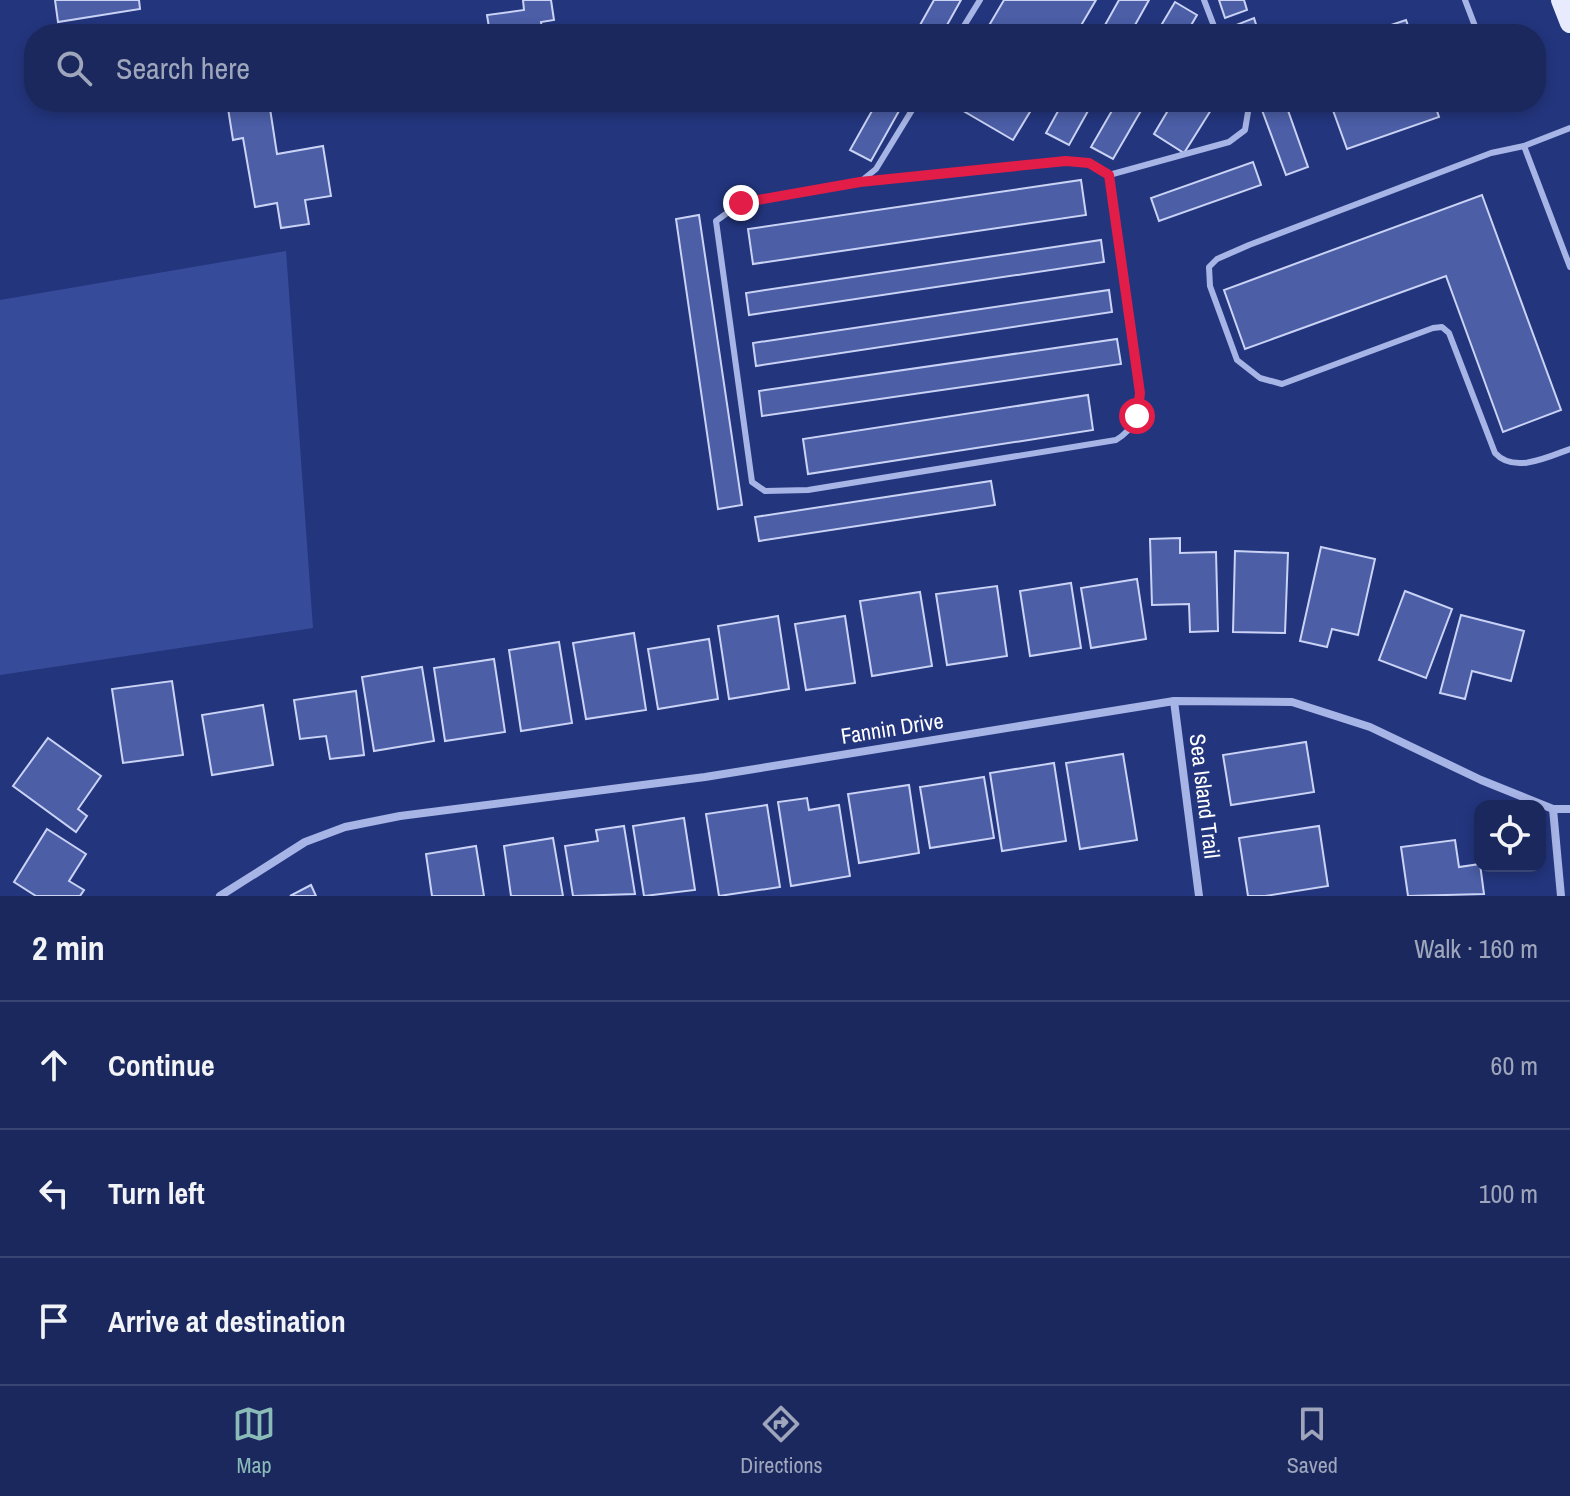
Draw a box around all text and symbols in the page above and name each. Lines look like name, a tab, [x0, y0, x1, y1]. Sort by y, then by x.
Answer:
search box	[24, 24, 1546, 112]
icon: search	[52, 46, 96, 90]
text: Search here	[116, 48, 250, 88]
route end	[723, 185, 759, 221]
route start	[1119, 398, 1155, 434]
street label: Fannin Drive	[839, 705, 945, 751]
street label: Sea Island Trail	[1182, 732, 1228, 860]
map controls	[1474, 800, 1546, 872]
button: locate	[1474, 800, 1546, 872]
text: 2 min	[32, 925, 105, 971]
text: Walk · 160 m	[1414, 931, 1538, 966]
icon: ahead	[32, 1043, 76, 1087]
text: Continue	[108, 1045, 215, 1085]
text: 60 m	[1491, 1048, 1538, 1083]
icon: left	[32, 1171, 76, 1215]
text: Turn left	[108, 1173, 205, 1213]
text: 100 m	[1479, 1176, 1538, 1211]
icon: arrive	[32, 1299, 76, 1343]
text: Arrive at destination	[108, 1301, 346, 1341]
tab: Map	[232, 1402, 276, 1480]
tab: Directions	[740, 1402, 823, 1480]
tab: Saved	[1287, 1402, 1338, 1480]

